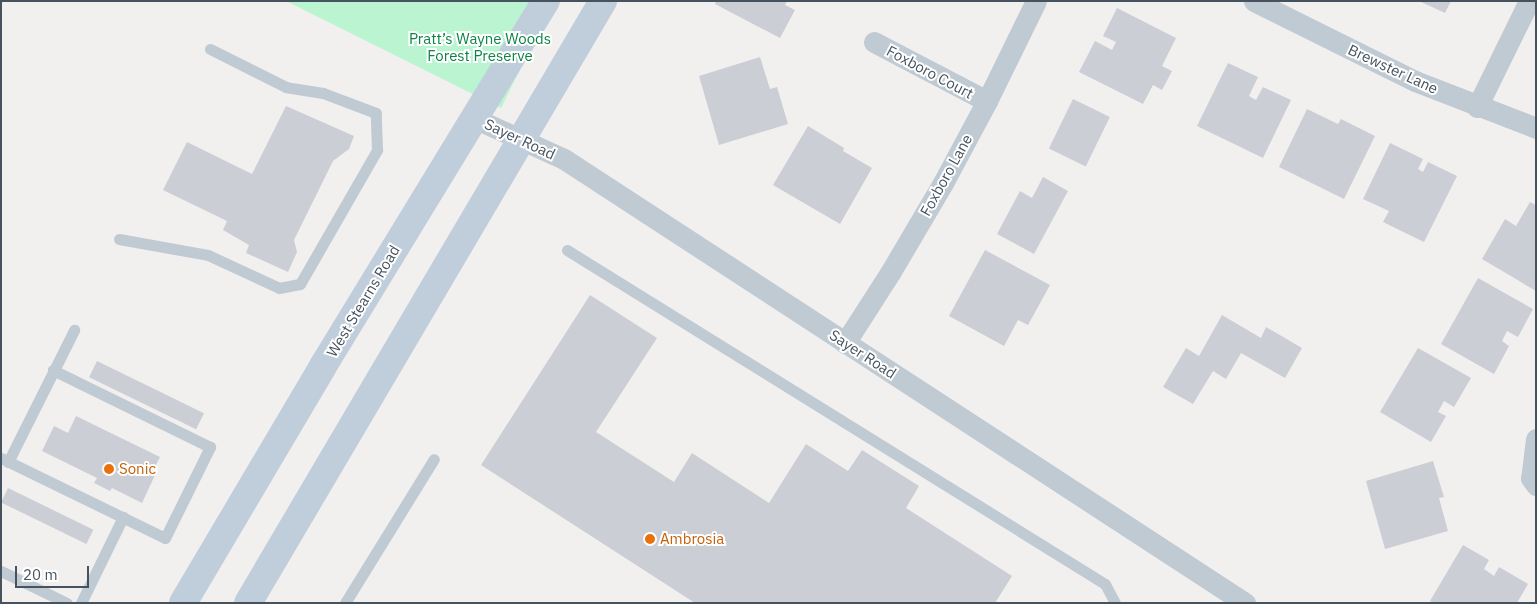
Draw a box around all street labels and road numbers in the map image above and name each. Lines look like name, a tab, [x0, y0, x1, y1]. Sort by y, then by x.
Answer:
street label: Brewster Lane	[1345, 40, 1441, 98]
street label: Foxboro Court	[884, 42, 976, 102]
street label: Sayer Road	[482, 115, 558, 163]
street label: Foxboro Lane	[916, 131, 976, 219]
street label: West Stearns Road	[323, 242, 403, 360]
street label: Sayer Road	[826, 326, 900, 382]

